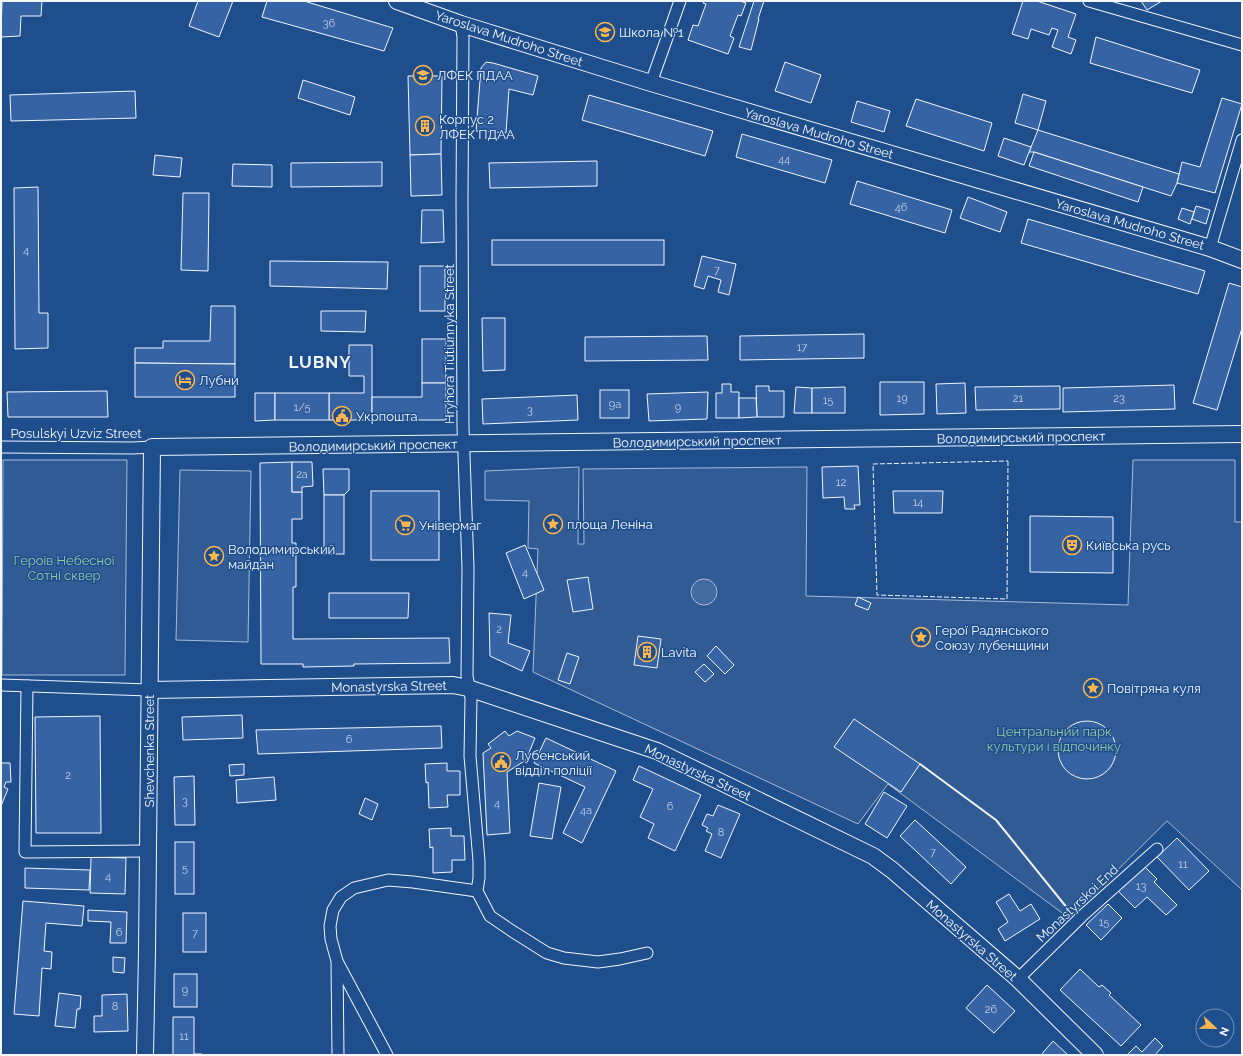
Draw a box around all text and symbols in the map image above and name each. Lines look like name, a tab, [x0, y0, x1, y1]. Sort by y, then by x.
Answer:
street label: Yaroslava Mudroho Street	[433, 8, 585, 70]
house number: 36	[323, 17, 336, 30]
school or university icon: Школа №1	[594, 21, 616, 43]
place label: Школа №1	[619, 25, 684, 40]
school or university icon: ЛФЕК ПДАА	[412, 64, 434, 86]
place label: ЛФЕК ПДАА	[437, 68, 513, 83]
street label: Yaroslava Mudroho Street	[743, 105, 896, 162]
place label: Корпус 2 ЛФЕК ПДАА	[439, 112, 515, 142]
building icon: Корпус 2 ЛФЕК ПДАА	[414, 115, 436, 137]
house number: 44	[778, 153, 790, 166]
street label: Yaroslava Mudroho Street	[1054, 196, 1207, 253]
house number: 46	[895, 201, 908, 214]
house number: 4	[23, 244, 29, 257]
street label: Hryhora Tiutiunnyka Street	[442, 263, 457, 424]
house number: 7	[714, 264, 720, 277]
house number: 17	[797, 341, 807, 354]
district label: LUBNY	[288, 352, 352, 372]
hotel icon: Лубни	[174, 369, 196, 391]
place label: Лубни	[199, 373, 239, 388]
house number: 19	[896, 392, 908, 405]
house number: 21	[1013, 392, 1024, 405]
house number: 23	[1113, 392, 1125, 405]
house number: 15	[823, 394, 833, 407]
house number: 9а	[609, 398, 621, 411]
house number: 1/5	[294, 401, 310, 414]
house number: 9	[675, 401, 681, 414]
house number: 3	[527, 404, 533, 417]
public building icon: Укрпошта	[331, 405, 353, 427]
place label: Укрпошта	[356, 409, 418, 424]
street label: Posulskyi Uzviz Street	[10, 426, 142, 441]
street label: Володимирський проспект	[936, 429, 1106, 446]
street label: Володимирський проспект	[612, 433, 782, 450]
street label: Володимирський проспект	[288, 437, 458, 454]
house number: 2а	[296, 468, 308, 481]
house number: 12	[836, 476, 846, 489]
house number: 14	[913, 496, 923, 509]
place icon: площа Леніна	[542, 513, 564, 535]
supermarket icon: Універмаг	[394, 514, 416, 536]
place label: площа Леніна	[567, 517, 653, 532]
place label: Універмаг	[419, 518, 482, 533]
theatre icon: Київська русь	[1061, 534, 1083, 556]
place label: Київська русь	[1086, 538, 1170, 553]
place label: Володимирський майдан	[228, 542, 335, 572]
place icon: Володимирський майдан	[203, 545, 225, 567]
park label: Героїв Небесної Сотні сквер	[13, 553, 115, 583]
house number: 4	[522, 566, 528, 579]
house number: 2	[496, 623, 502, 636]
place label: Герої Радянського Союзу лубенщини	[935, 623, 1049, 653]
place icon: Герої Радянського Союзу лубенщини	[910, 626, 932, 648]
building icon: Lavita	[636, 641, 658, 663]
place label: Lavita	[661, 645, 697, 660]
place icon: Повітряна куля	[1082, 677, 1104, 699]
street label: Monastyrska Street	[331, 678, 448, 695]
place label: Повітряна куля	[1107, 681, 1201, 696]
street label: Shevchenka Street	[142, 694, 157, 807]
park label: Центральний парк культури і відпочинку	[987, 724, 1121, 754]
house number: 6	[346, 733, 353, 746]
street label: Monastyrska Street	[642, 741, 754, 804]
place label: Лубенський відділ поліції	[515, 748, 592, 778]
public building icon: Лубенський відділ поліції	[490, 751, 512, 773]
house number: 2	[65, 769, 71, 782]
house number: 3	[182, 795, 188, 808]
house number: 4	[494, 797, 500, 810]
house number: 6	[667, 800, 674, 813]
house number: 4а	[580, 804, 592, 817]
house number: 8	[718, 826, 724, 839]
house number: 7	[930, 846, 936, 859]
house number: 11	[1178, 858, 1188, 871]
house number: 5	[182, 862, 188, 875]
street label: Monastyrskoi End	[1033, 862, 1121, 945]
house number: 4	[105, 870, 111, 883]
house number: 13	[1136, 880, 1146, 893]
street label: Monastyrska Street	[923, 897, 1021, 984]
house number: 15	[1099, 916, 1109, 929]
house number: 6	[116, 926, 123, 939]
house number: 7	[192, 927, 198, 940]
house number: 9	[182, 984, 188, 997]
house number: 8	[112, 1000, 118, 1013]
house number: 26	[985, 1003, 998, 1016]
north arrow	[1195, 1008, 1235, 1048]
text: N	[1216, 1025, 1231, 1038]
house number: 11	[179, 1030, 189, 1043]

